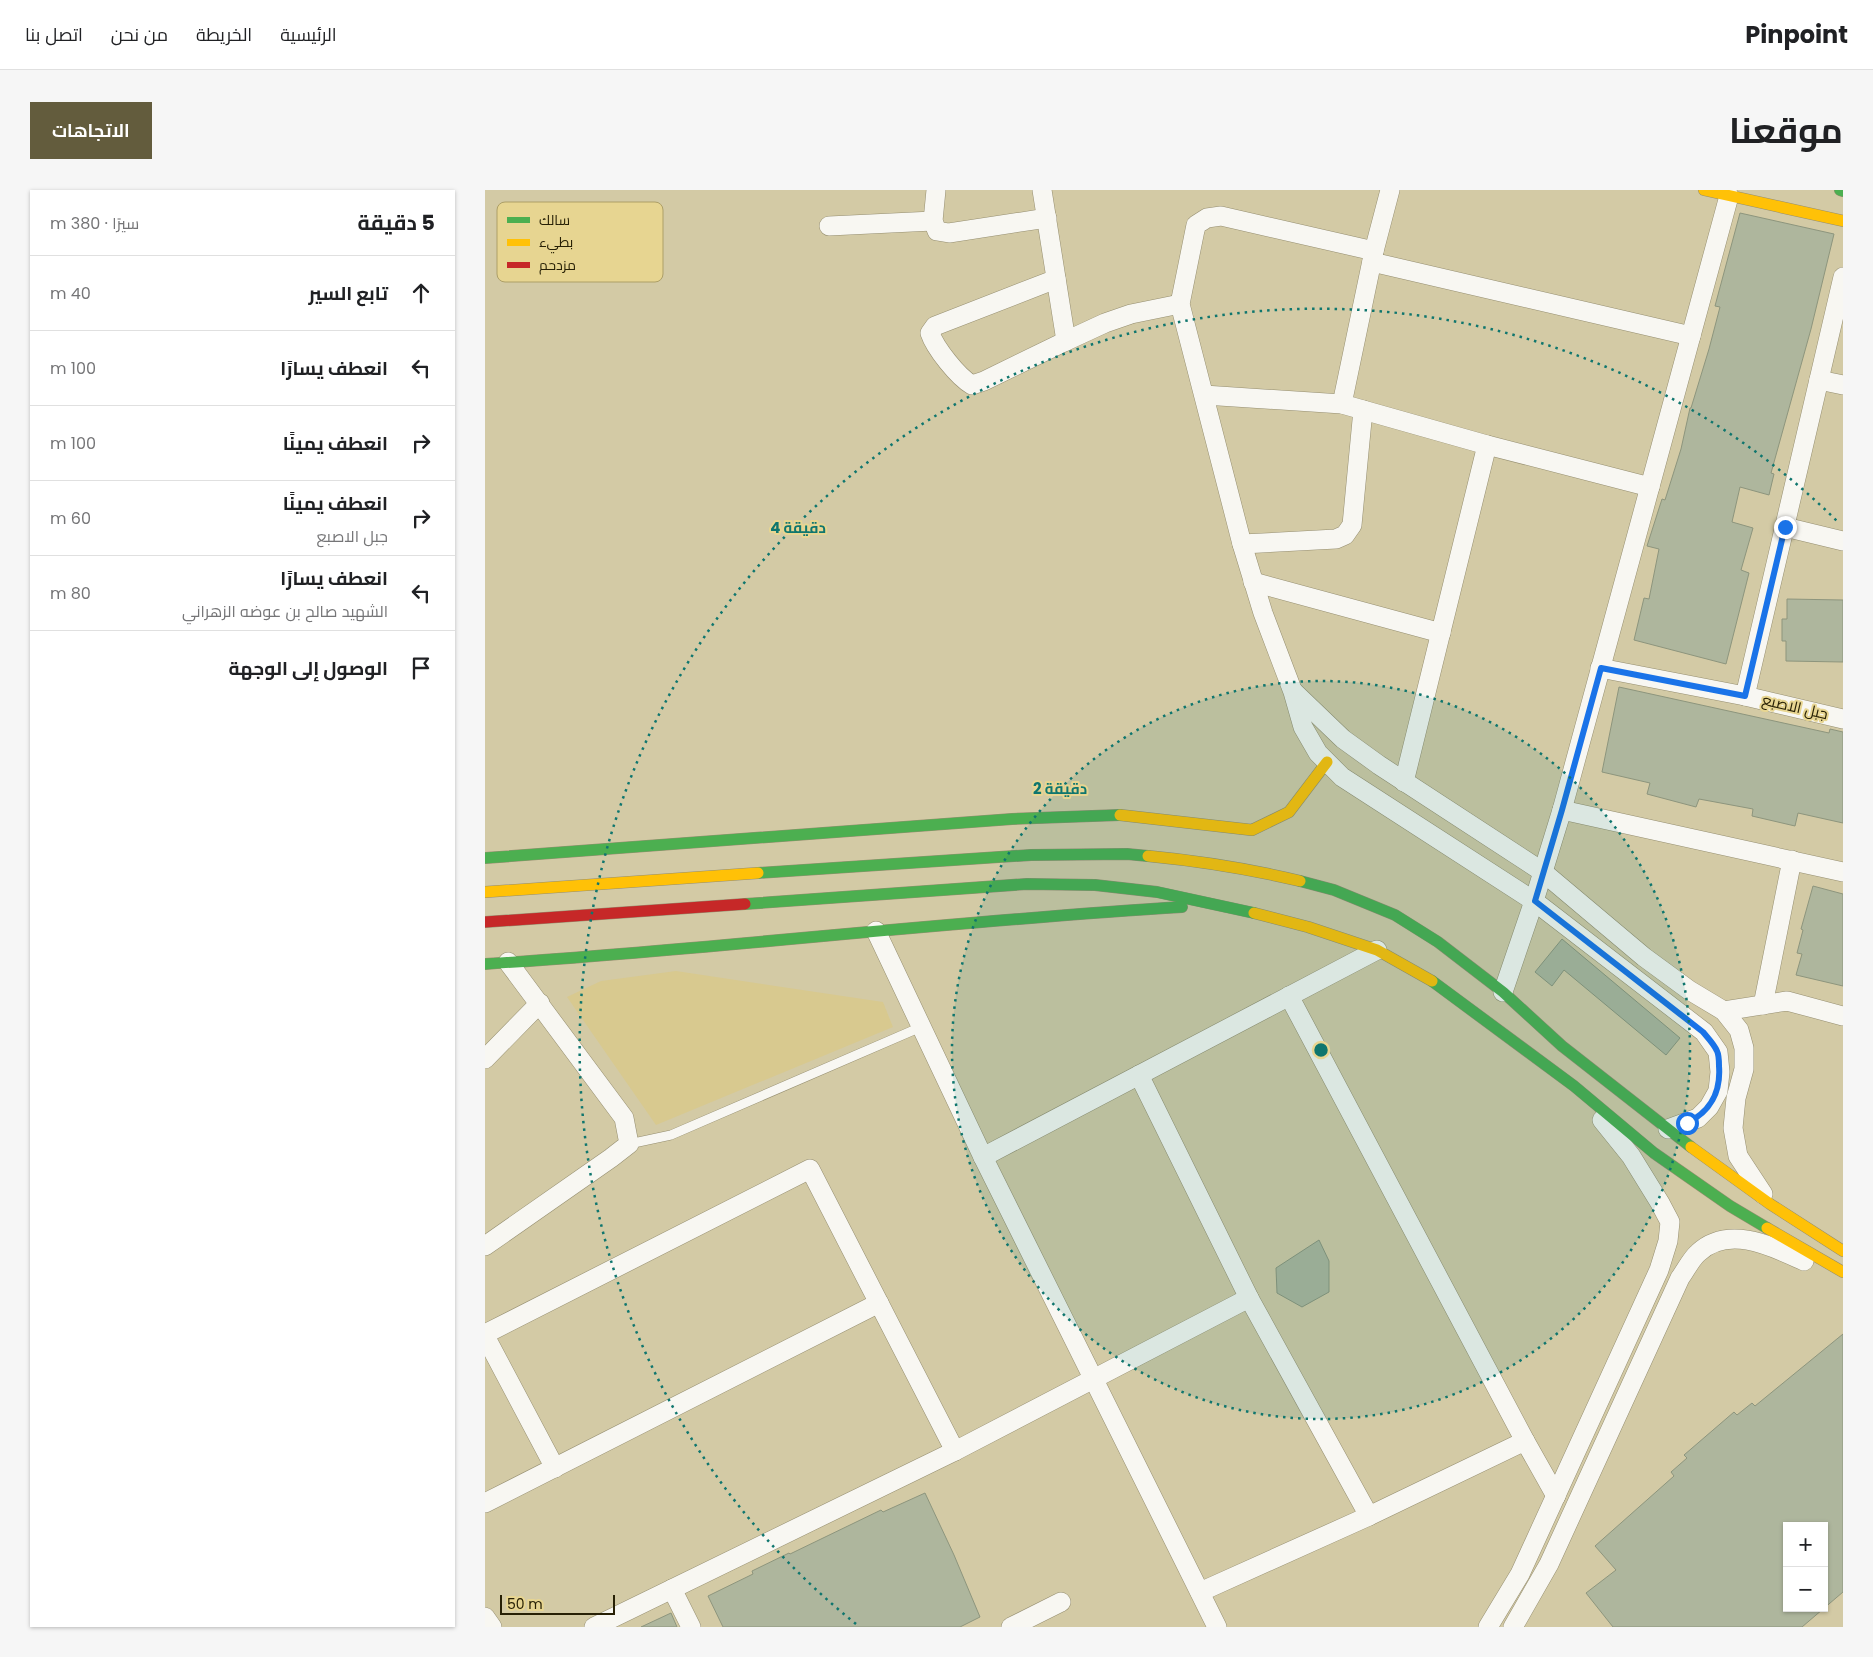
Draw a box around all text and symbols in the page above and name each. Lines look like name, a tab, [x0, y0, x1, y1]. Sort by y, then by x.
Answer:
text: Pinpoint	[1745, 18, 1848, 51]
text: اتصل بنا	[25, 22, 83, 47]
text: من نحن	[111, 22, 168, 47]
text: الخريطة	[196, 22, 252, 47]
text: الرئيسية	[280, 22, 337, 47]
button: الاتجاهات	[30, 102, 152, 159]
text: موقعنا	[1729, 106, 1843, 155]
legend	[497, 202, 663, 282]
text: 5 دقيقة	[358, 208, 435, 237]
text: سالك	[539, 210, 570, 230]
text: سيرًا · 380 m	[50, 212, 139, 235]
text: بطيء	[539, 232, 573, 254]
text: مزدحم	[539, 255, 576, 275]
icon: ahead	[407, 279, 435, 307]
text: تابع السير	[308, 280, 388, 307]
text: 40 m	[50, 282, 91, 305]
icon: left	[407, 354, 435, 382]
text: انعطف يسارًا	[280, 355, 388, 382]
text: 100 m	[50, 357, 96, 380]
icon: right	[407, 429, 435, 457]
text: انعطف يمينًا	[283, 430, 388, 457]
text: 100 m	[50, 432, 96, 455]
text: انعطف يمينًا	[283, 490, 388, 517]
icon: right	[407, 504, 435, 532]
text: 60 m	[50, 507, 91, 530]
route end	[1774, 516, 1797, 539]
text: 4 دقيقة	[770, 517, 826, 538]
text: جبل الاصبع	[316, 525, 388, 548]
text: انعطف يسارًا	[280, 565, 388, 592]
icon: left	[407, 579, 435, 607]
text: 80 m	[50, 582, 91, 605]
text: الشهيد صالح بن عوضه الزهراني	[182, 600, 388, 623]
icon: arrive	[407, 654, 435, 682]
text: الوصول إلى الوجهة	[229, 655, 388, 682]
street label: جبل الاصبع	[1760, 689, 1830, 725]
text: 2 دقيقة	[1033, 778, 1087, 799]
centre of rings	[1312, 1041, 1330, 1059]
route start	[1676, 1112, 1699, 1135]
map controls	[1783, 1522, 1828, 1612]
button: +	[1783, 1522, 1828, 1567]
button: −	[1783, 1567, 1828, 1612]
scale bar	[500, 1592, 615, 1615]
text: 50 m	[507, 1594, 543, 1614]

